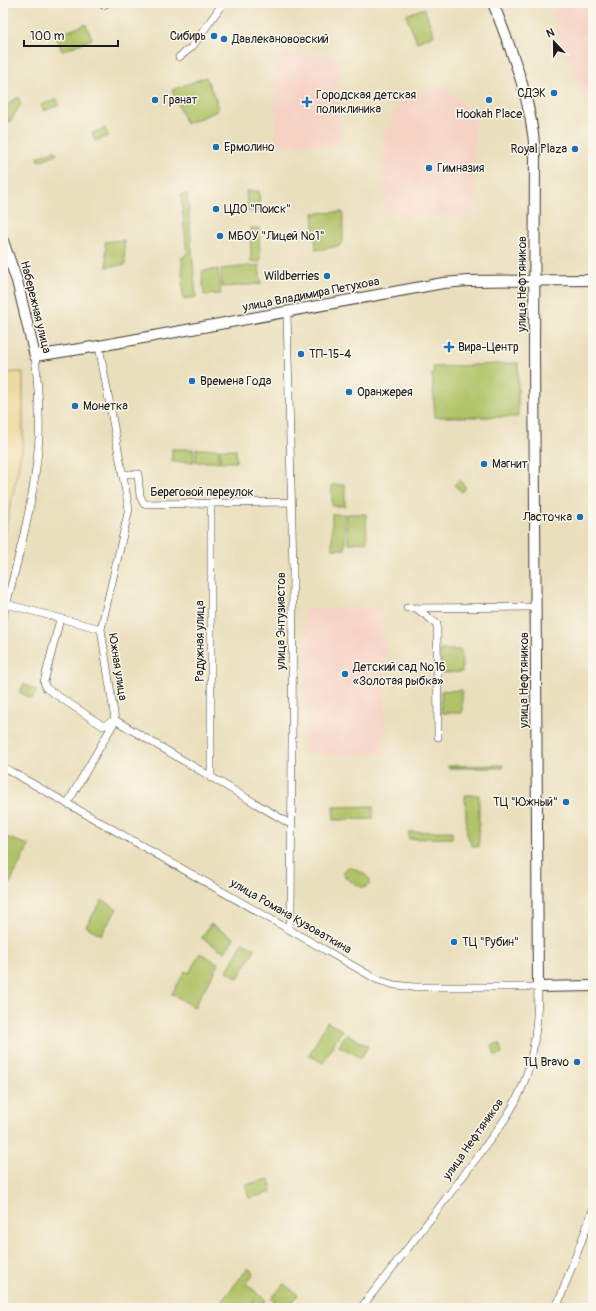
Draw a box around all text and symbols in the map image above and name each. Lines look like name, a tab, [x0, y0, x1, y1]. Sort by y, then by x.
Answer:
scale bar	[24, 22, 118, 48]
north arrow	[534, 22, 574, 62]
text: N	[545, 26, 557, 41]
text: 100 m	[30, 29, 65, 44]
place label: Сибирь	[170, 29, 206, 44]
marker: Сибирь	[209, 31, 219, 41]
place label: Давлеканововский	[231, 32, 329, 47]
marker: Давлеканововский	[219, 34, 229, 44]
place label: СДЭК	[517, 86, 546, 101]
place label: Городская детская поликлиника	[316, 88, 417, 117]
marker: СДЭК	[549, 88, 559, 98]
place label: Гранат	[163, 93, 198, 108]
marker: Гранат	[150, 95, 160, 105]
marker: Hookah Place	[484, 95, 494, 105]
marker: Городская детская поликлиника	[301, 96, 313, 108]
place label: Hookah Place	[456, 107, 522, 122]
place label: Ермолино	[224, 140, 275, 155]
marker: Ермолино	[211, 142, 221, 152]
place label: Royal Plaza	[511, 142, 567, 157]
marker: Royal Plaza	[570, 144, 580, 154]
place label: Гимназия	[437, 161, 485, 176]
marker: Гимназия	[424, 163, 434, 173]
place label: ЦДО "Поиск"	[224, 202, 291, 217]
marker: ЦДО "Поиск"	[211, 204, 221, 214]
place label: МБОУ "Лицей №1"	[228, 229, 325, 244]
marker: МБОУ "Лицей №1"	[215, 231, 225, 241]
street label: улица Нефтяников	[515, 236, 530, 333]
street label: Набережная улица	[17, 259, 54, 355]
place label: Wildberries	[264, 269, 320, 284]
marker: Wildberries	[322, 271, 332, 281]
street label: улица Владимира Петухова	[240, 274, 381, 315]
place label: Вира-Центр	[458, 340, 519, 355]
marker: Вира-Центр	[443, 341, 455, 353]
place label: ТП-15-4	[309, 347, 351, 362]
marker: ТП-15-4	[296, 349, 306, 359]
place label: Времена Года	[200, 374, 272, 389]
marker: Времена Года	[187, 376, 197, 386]
place label: Оранжерея	[357, 385, 413, 400]
marker: Оранжерея	[344, 387, 354, 397]
place label: Монетка	[83, 399, 128, 414]
marker: Монетка	[70, 401, 80, 411]
place label: Магнит	[492, 457, 528, 472]
marker: Магнит	[479, 459, 489, 469]
street label: Береговой переулок	[150, 485, 254, 500]
place label: Ласточка	[522, 510, 572, 525]
marker: Ласточка	[575, 512, 585, 522]
street label: улица Энтузиастов	[274, 572, 289, 671]
street label: Радужная улица	[193, 600, 208, 682]
street label: Южная улица	[105, 632, 130, 702]
street label: улица Нефтяников	[517, 632, 532, 729]
place label: Детский сад №16 «Золотая рыбка»	[352, 660, 446, 689]
marker: Детский сад №16 «Золотая рыбка»	[340, 669, 350, 679]
place label: ТЦ "Южный"	[493, 795, 558, 810]
marker: ТЦ "Южный"	[561, 797, 571, 807]
street label: улица Романа Кузоваткина	[227, 875, 354, 957]
place label: ТЦ "Рубин"	[462, 935, 519, 950]
marker: ТЦ "Рубин"	[449, 937, 459, 947]
place label: ТЦ Bravo	[523, 1055, 570, 1070]
marker: ТЦ Bravo	[572, 1057, 582, 1067]
street label: улица Нефтяников	[439, 1096, 507, 1184]

